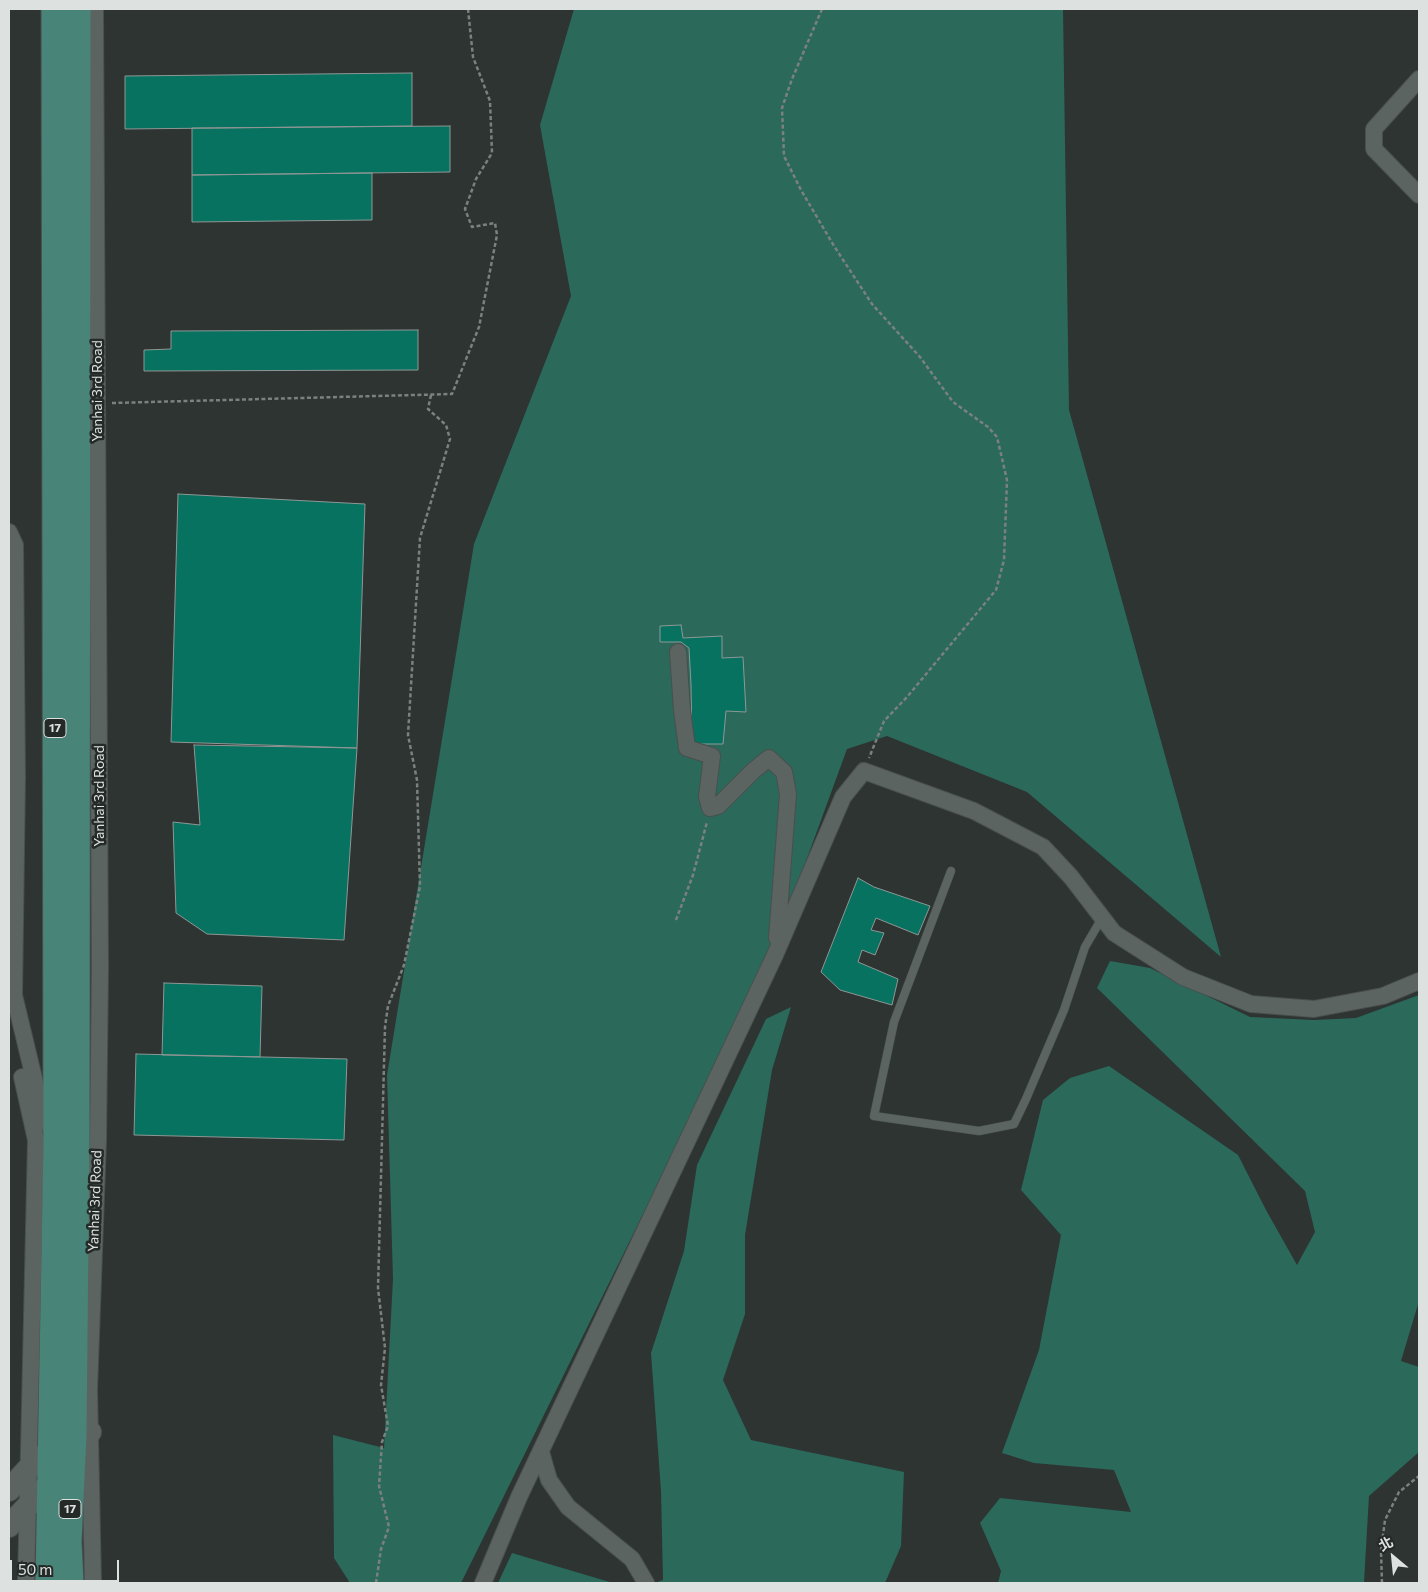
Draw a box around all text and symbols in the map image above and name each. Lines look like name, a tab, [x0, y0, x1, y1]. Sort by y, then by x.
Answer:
street label: Yanhai 3rd Road	[89, 340, 105, 442]
road number: 17	[44, 718, 66, 738]
street label: Yanhai 3rd Road	[91, 745, 107, 847]
street label: Yanhai 3rd Road	[85, 1150, 105, 1252]
road number: 17	[59, 1500, 81, 1518]
north arrow	[1368, 1532, 1418, 1582]
text: 北	[1376, 1533, 1396, 1554]
scale bar	[12, 1550, 121, 1582]
text: 50 m	[18, 1560, 52, 1578]

